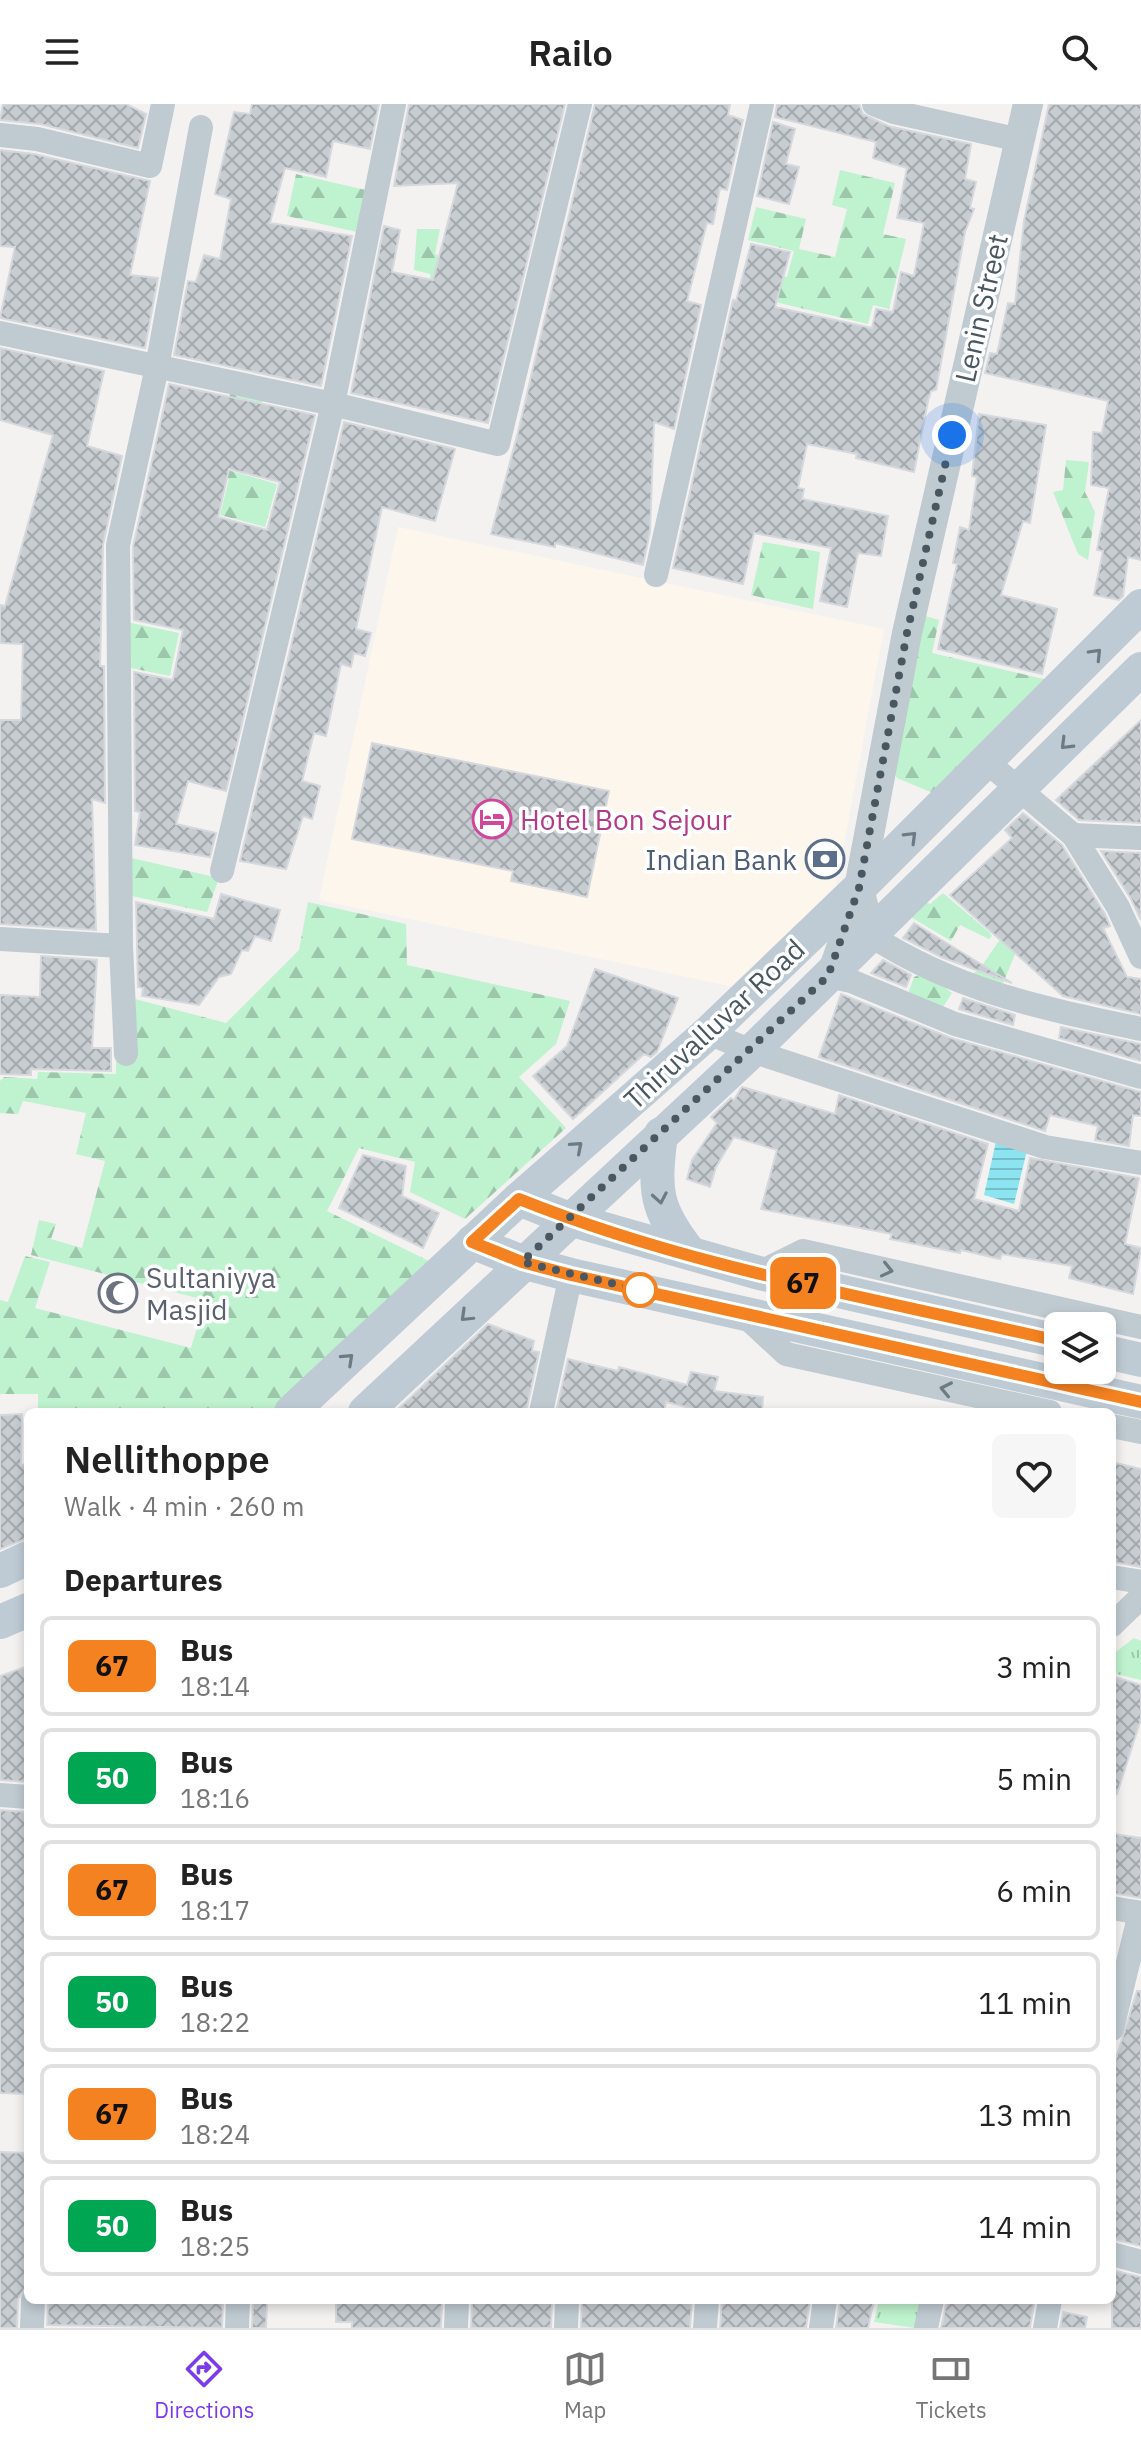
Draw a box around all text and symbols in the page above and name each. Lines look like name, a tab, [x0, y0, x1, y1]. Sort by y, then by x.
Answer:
text: Railo	[528, 29, 613, 76]
icon: menu	[40, 30, 84, 74]
icon: search	[1057, 30, 1101, 74]
street label: Lenin Street	[946, 230, 1016, 386]
your location	[932, 415, 972, 455]
one-way arrow	[1086, 649, 1101, 663]
one-way arrow	[1061, 735, 1075, 749]
hotel icon: Hotel Bon Sejour	[471, 798, 513, 840]
place label: Hotel Bon Sejour	[520, 801, 732, 838]
one-way arrow	[902, 832, 916, 846]
bank icon: Indian Bank	[804, 838, 846, 880]
place label: Indian Bank	[645, 841, 797, 878]
street label: Thiruvalluvar Road	[616, 931, 812, 1117]
one-way arrow	[568, 1143, 583, 1157]
one-way arrow	[651, 1191, 668, 1205]
line badge: 67	[767, 1257, 839, 1309]
place label: Sultaniyya Masjid	[146, 1259, 276, 1328]
one-way arrow	[879, 1261, 893, 1278]
text: 67	[786, 1264, 820, 1301]
mosque icon: Sultaniyya Masjid	[97, 1272, 139, 1314]
unlabelled marker	[623, 1273, 657, 1307]
one-way arrow	[461, 1307, 475, 1321]
map controls	[1044, 1312, 1116, 1384]
button: layers	[1044, 1312, 1116, 1384]
one-way arrow	[339, 1353, 353, 1368]
one-way arrow	[940, 1381, 954, 1398]
text: Nellithoppe	[64, 1434, 270, 1483]
button: heart	[992, 1434, 1076, 1518]
text: Walk · 4 min · 260 m	[64, 1489, 304, 1523]
text: Departures	[64, 1560, 223, 1599]
text: Bus	[180, 1630, 233, 1669]
text: 67	[95, 1647, 129, 1684]
text: 3 min	[996, 1647, 1072, 1686]
text: 18:14	[180, 1669, 250, 1703]
text: Bus	[180, 1742, 233, 1781]
text: 50	[95, 1759, 129, 1796]
text: 5 min	[996, 1759, 1072, 1798]
text: 18:16	[180, 1781, 250, 1815]
text: Bus	[180, 1854, 233, 1893]
text: 67	[95, 1871, 129, 1908]
text: 6 min	[996, 1871, 1072, 1910]
text: 18:17	[180, 1893, 250, 1927]
text: Bus	[180, 1966, 233, 2005]
text: 50	[95, 1983, 129, 2020]
text: 11 min	[978, 1983, 1072, 2022]
text: 18:22	[180, 2005, 250, 2039]
text: Bus	[180, 2078, 233, 2117]
text: 67	[95, 2095, 129, 2132]
text: 13 min	[978, 2095, 1072, 2134]
text: 18:24	[180, 2117, 250, 2151]
text: Bus	[180, 2190, 233, 2229]
text: 50	[95, 2207, 129, 2244]
text: 14 min	[978, 2207, 1072, 2246]
text: 18:25	[180, 2229, 250, 2263]
tab: Directions	[154, 2347, 254, 2424]
tab: Map	[563, 2347, 607, 2424]
tab: Tickets	[916, 2347, 987, 2424]

